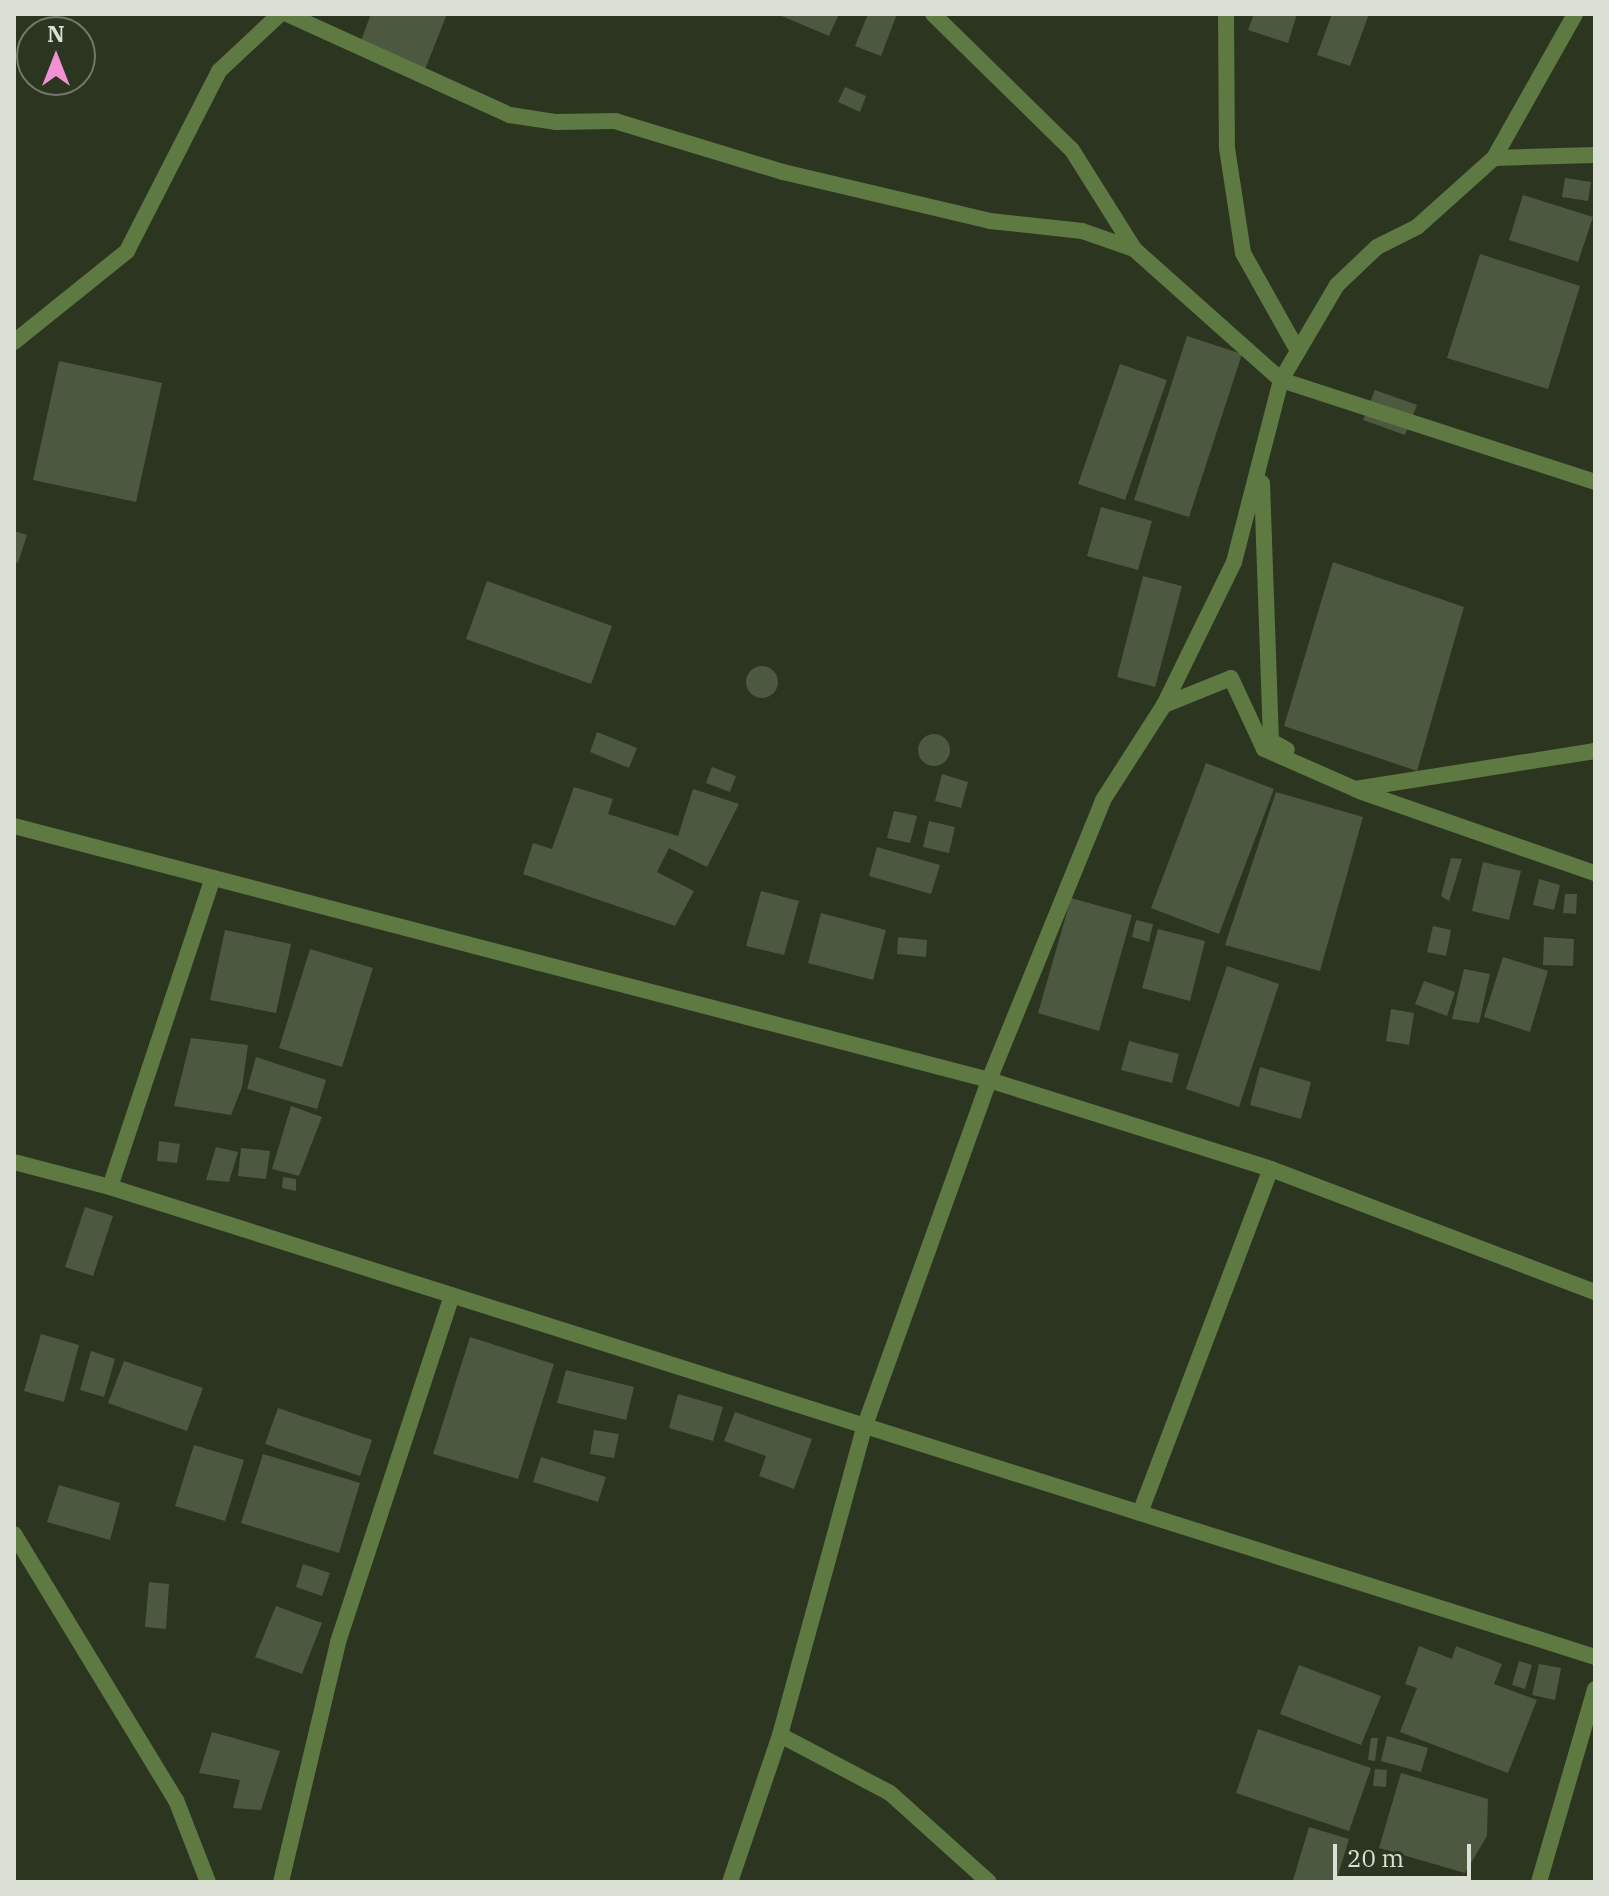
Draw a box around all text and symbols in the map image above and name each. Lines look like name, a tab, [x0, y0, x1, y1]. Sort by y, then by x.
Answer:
north arrow	[16, 16, 96, 96]
text: N	[47, 19, 65, 48]
scale bar	[1337, 1828, 1475, 1878]
text: 20 m	[1347, 1842, 1404, 1874]

